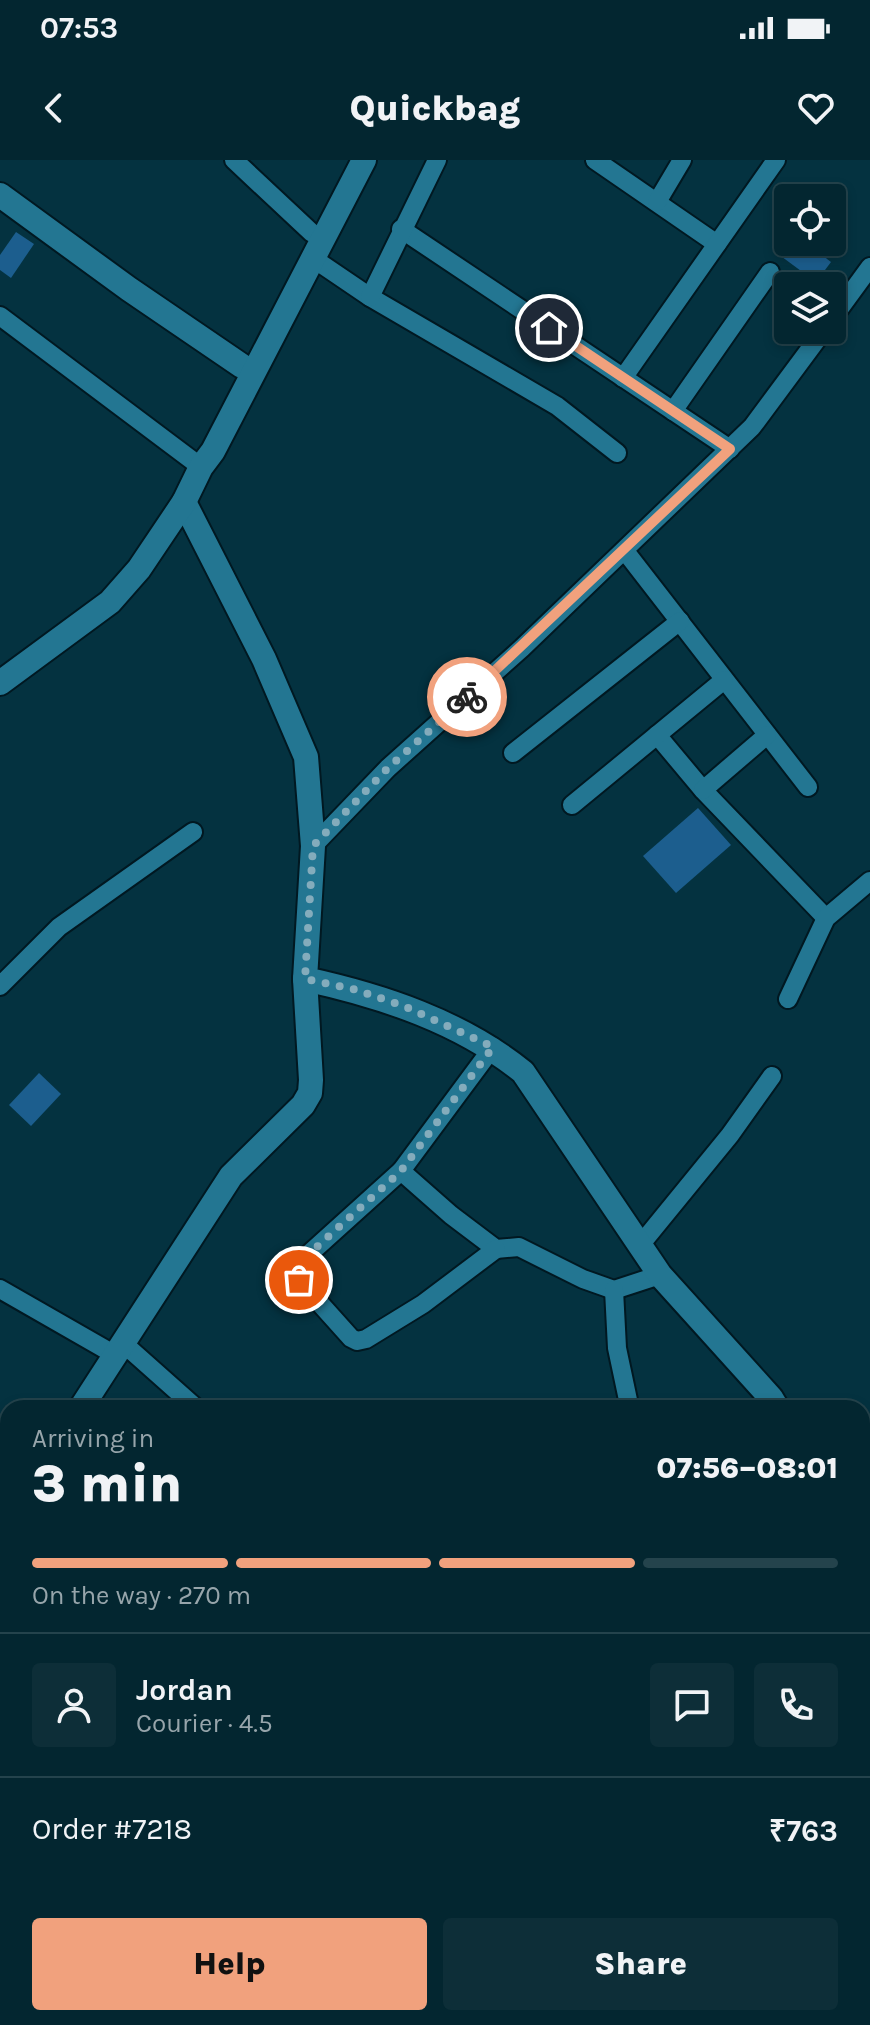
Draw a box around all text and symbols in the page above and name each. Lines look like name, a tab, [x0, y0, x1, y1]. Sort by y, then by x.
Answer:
text: 07:53	[40, 10, 118, 46]
icon: back	[32, 86, 76, 130]
icon: heart	[794, 86, 838, 130]
text: Quickbag	[349, 87, 521, 129]
map controls	[774, 184, 846, 344]
button: locate	[774, 184, 846, 256]
button: layers	[774, 272, 846, 344]
pin	[515, 294, 583, 362]
icon: home	[527, 306, 571, 350]
courier	[427, 657, 507, 737]
icon: bike	[445, 675, 489, 719]
pin	[265, 1246, 333, 1314]
icon: bag	[277, 1258, 321, 1302]
text: Arriving in	[32, 1423, 154, 1454]
text: 07:56–08:01	[656, 1450, 838, 1486]
text: 3 min	[32, 1453, 182, 1514]
text: On the way · 270 m	[32, 1580, 251, 1611]
button: person	[32, 1663, 116, 1747]
button: chat	[650, 1663, 734, 1747]
button: phone	[754, 1663, 838, 1747]
text: Jordan	[136, 1672, 233, 1708]
text: Courier · 4.5	[136, 1708, 273, 1739]
text: Order #7218	[32, 1811, 192, 1847]
text: ₹763	[769, 1813, 838, 1849]
button: Help	[32, 1918, 427, 2010]
button: Share	[443, 1918, 838, 2010]

